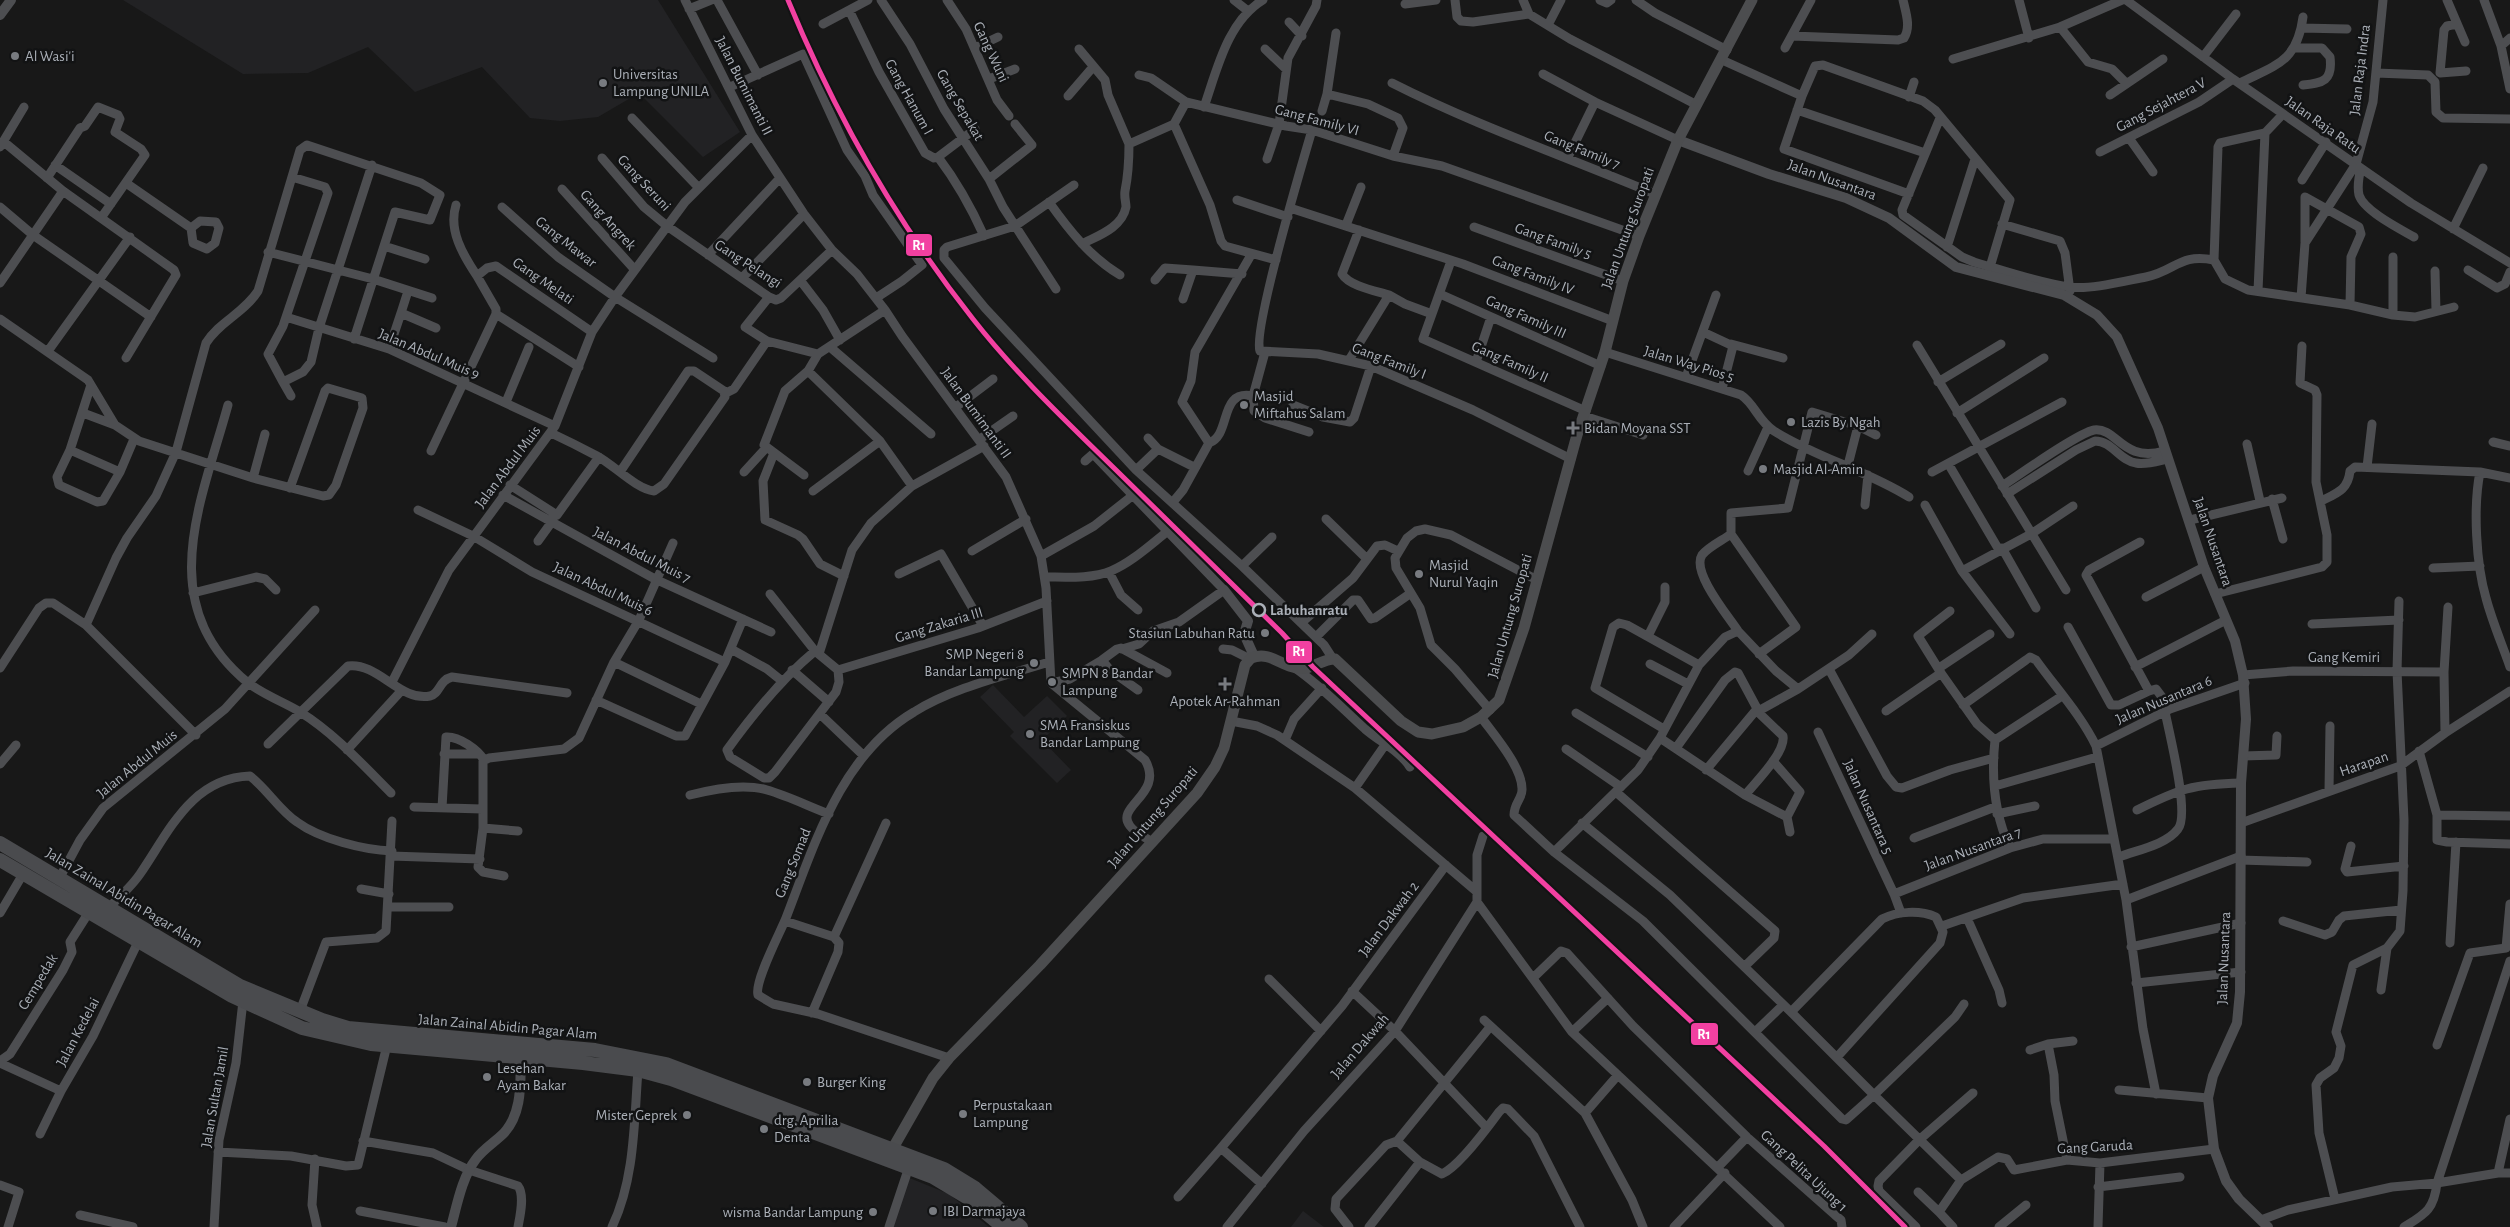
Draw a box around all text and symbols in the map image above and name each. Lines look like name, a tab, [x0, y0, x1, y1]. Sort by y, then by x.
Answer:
street label: Gang Wuni	[971, 20, 1011, 84]
street label: Jalan Raja Indra	[2347, 24, 2373, 116]
street label: Jalan Bumimanti II	[713, 34, 775, 138]
place label: Al Wasi'i	[25, 49, 75, 64]
marker: Al Wasi'i	[9, 50, 21, 62]
street label: Gang Hanum I	[882, 57, 936, 137]
place label: Universitas Lampung UNILA	[613, 67, 710, 99]
street label: Gang Sepakat	[934, 67, 987, 143]
street label: Gang Sejahtera V	[2114, 75, 2209, 135]
marker: Universitas Lampung UNILA	[597, 77, 609, 89]
street label: Jalan Raja Ratu	[2283, 94, 2364, 156]
street label: Gang Family VI	[1273, 102, 1361, 138]
street label: Gang Family 7	[1542, 128, 1622, 172]
street label: Gang Seruni	[614, 152, 674, 214]
street label: Jalan Nusantara	[1786, 157, 1878, 203]
street label: Jalan Untung Suropati	[1599, 165, 1657, 291]
street label: Gang Angrek	[577, 187, 639, 253]
street label: Gang Mawar	[533, 214, 600, 270]
street label: Gang Family 5	[1513, 220, 1593, 262]
line badge: R1	[905, 233, 933, 257]
street label: Gang Pelangi	[712, 237, 784, 291]
text: R1	[912, 239, 926, 253]
street label: Gang Family IV	[1490, 253, 1577, 298]
street label: Gang Melati	[510, 255, 576, 307]
street label: Gang Family III	[1484, 293, 1568, 341]
street label: Jalan Abdul Muis 9	[376, 326, 482, 382]
street label: Gang Family II	[1469, 338, 1551, 386]
street label: Gang Family I	[1350, 340, 1428, 382]
street label: Jalan Way Pios 5	[1642, 343, 1736, 385]
street label: Jalan Bumimanti II	[938, 365, 1014, 461]
place label: Masjid Miftahus Salam	[1254, 389, 1346, 421]
marker: Masjid Miftahus Salam	[1238, 399, 1250, 411]
place label: Lazis By Ngah	[1801, 415, 1881, 430]
marker: Lazis By Ngah	[1785, 416, 1797, 428]
marker: Bidan Moyana SST	[1566, 421, 1580, 435]
place label: Bidan Moyana SST	[1584, 421, 1691, 436]
street label: Jalan Abdul Muis	[472, 423, 544, 511]
place label: Masjid Al-Amin	[1773, 462, 1863, 477]
marker: Masjid Al-Amin	[1757, 463, 1769, 475]
street label: Jalan Nusantara	[2191, 496, 2235, 588]
street label: Jalan Abdul Muis 7	[591, 524, 693, 586]
street label: Jalan Untung Suropati	[1485, 552, 1535, 680]
place label: Masjid Nurul Yaqin	[1429, 558, 1498, 590]
street label: Jalan Abdul Muis 6	[551, 559, 655, 619]
marker: Masjid Nurul Yaqin	[1413, 568, 1425, 580]
marker: Labuhanratu	[1252, 603, 1266, 617]
place label: Labuhanratu	[1270, 603, 1348, 618]
street label: Gang Zakaria III	[893, 604, 985, 646]
place label: Stasiun Labuhan Ratu	[1129, 626, 1255, 641]
marker: Stasiun Labuhan Ratu	[1259, 627, 1271, 639]
line badge: R1	[1285, 640, 1313, 664]
text: R1	[1292, 645, 1306, 659]
place label: SMP Negeri 8 Bandar Lampung	[924, 647, 1025, 679]
street label: Gang Kemiri	[2308, 650, 2380, 665]
marker: SMP Negeri 8 Bandar Lampung	[1028, 657, 1040, 669]
place label: SMPN 8 Bandar Lampung	[1062, 666, 1153, 698]
street label: Jalan Nusantara 6	[2114, 673, 2214, 727]
marker: SMPN 8 Bandar Lampung	[1046, 676, 1058, 688]
marker: Apotek Ar-Rahman	[1219, 678, 1231, 690]
place label: Apotek Ar-Rahman	[1170, 694, 1280, 709]
place label: SMA Fransiskus Bandar Lampung	[1040, 718, 1140, 750]
street label: Jalan Abdul Muis	[94, 727, 180, 801]
marker: SMA Fransiskus Bandar Lampung	[1024, 728, 1036, 740]
street label: Harapan	[2338, 749, 2390, 779]
street label: Jalan Nusantara 5	[1840, 757, 1896, 857]
street label: Jalan Untung Suropati	[1105, 764, 1201, 870]
street label: Jalan Nusantara 7	[1923, 825, 2023, 873]
street label: Gang Somad	[772, 826, 814, 900]
street label: Jalan Zainal Abidin Pagar Alam	[43, 845, 205, 951]
street label: Jalan Dakwah 2	[1356, 879, 1422, 959]
street label: Jalan Nusantara	[2215, 911, 2233, 1005]
street label: Cempedak	[15, 951, 61, 1013]
street label: Jalan Kedelai	[54, 995, 102, 1069]
street label: Jalan Dakwah	[1328, 1011, 1392, 1081]
street label: Jalan Zainal Abidin Pagar Alam	[418, 1012, 598, 1042]
line badge: R1	[1690, 1022, 1719, 1046]
text: R1	[1697, 1028, 1711, 1042]
street label: Jalan Sultan Jamil	[199, 1045, 231, 1149]
place label: Lesehan Ayam Bakar	[497, 1061, 566, 1093]
marker: Lesehan Ayam Bakar	[481, 1071, 493, 1083]
place label: Burger King	[817, 1075, 887, 1090]
marker: Burger King	[801, 1076, 813, 1088]
place label: Perpustakaan Lampung	[973, 1098, 1052, 1130]
place label: Mister Geprek	[595, 1108, 677, 1123]
marker: Perpustakaan Lampung	[957, 1108, 969, 1120]
marker: Mister Geprek	[681, 1109, 693, 1121]
place label: drg. Aprilia Denta	[774, 1113, 838, 1145]
marker: drg. Aprilia Denta	[758, 1123, 770, 1135]
street label: Gang Pelita Ujung 1	[1758, 1127, 1850, 1215]
street label: Gang Garuda	[2057, 1138, 2133, 1156]
place label: IBI Darmajaya	[943, 1204, 1026, 1219]
place label: wisma Bandar Lampung	[723, 1205, 864, 1220]
marker: IBI Darmajaya	[927, 1205, 939, 1217]
marker: wisma Bandar Lampung	[867, 1206, 879, 1218]

